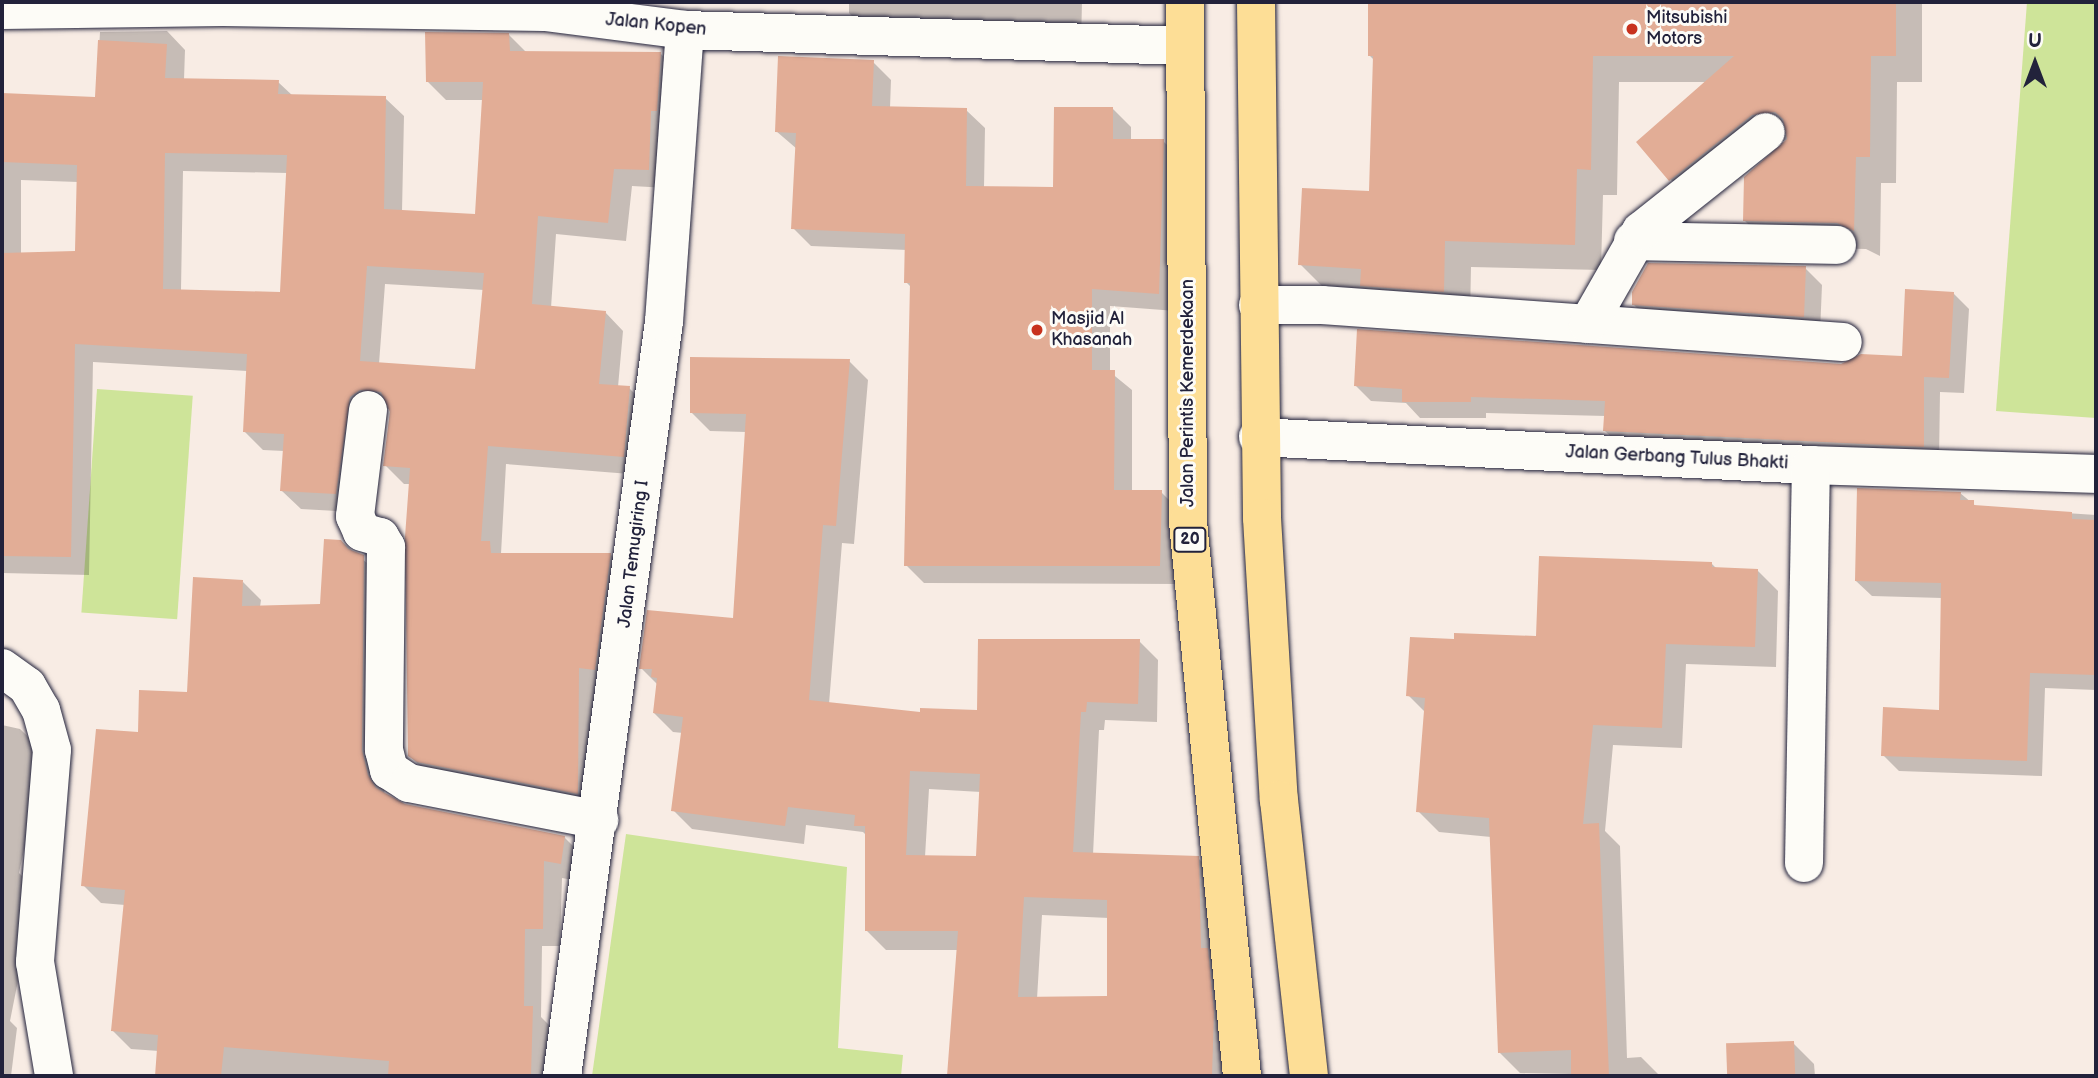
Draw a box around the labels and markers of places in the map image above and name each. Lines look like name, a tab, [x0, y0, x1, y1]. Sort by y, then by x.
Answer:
place label: Mitsubishi Motors	[1646, 8, 1727, 50]
marker: Mitsubishi Motors	[1624, 21, 1640, 37]
place label: Masjid Al Khasanah	[1051, 309, 1132, 352]
marker: Masjid Al Khasanah	[1029, 322, 1045, 338]

